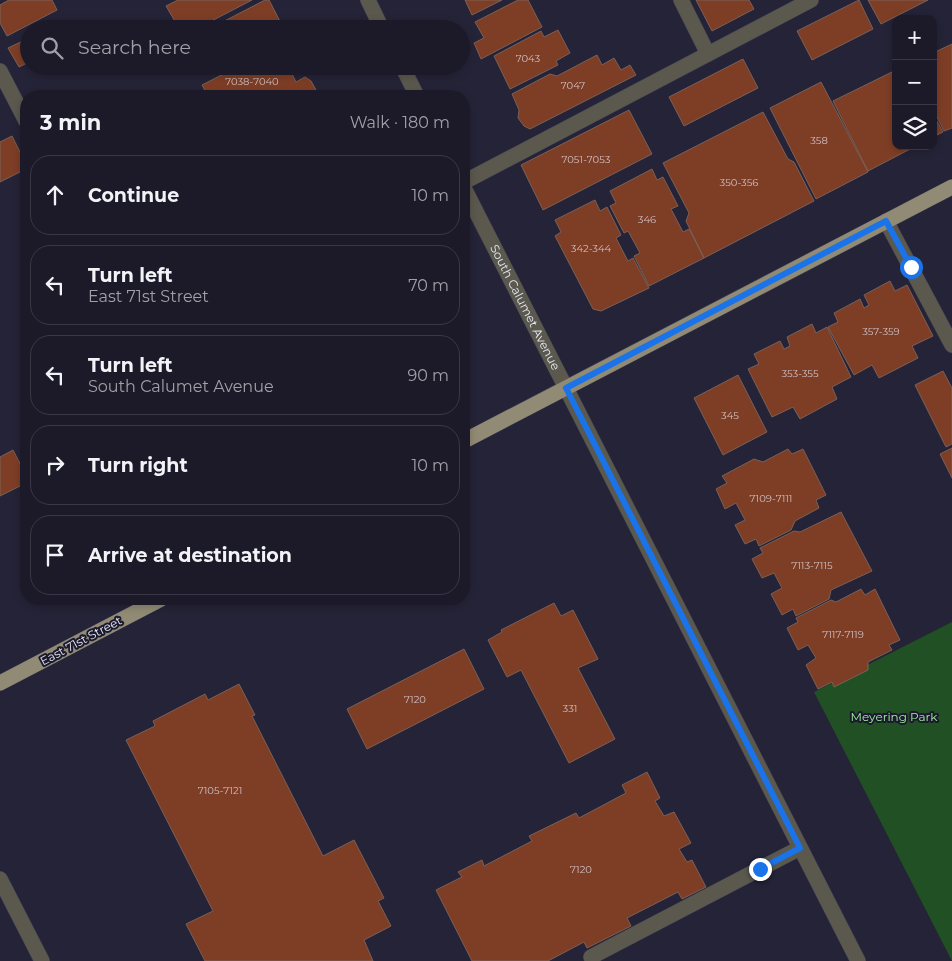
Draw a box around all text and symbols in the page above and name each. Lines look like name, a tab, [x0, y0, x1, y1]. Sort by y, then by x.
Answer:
map controls	[892, 15, 937, 150]
button: +	[892, 15, 937, 60]
search box	[20, 20, 470, 75]
icon: search	[38, 34, 66, 62]
text: Search here	[78, 36, 191, 59]
house number: 7043	[516, 52, 541, 65]
button: −	[892, 60, 937, 105]
house number: 7038-7040	[225, 75, 279, 88]
house number: 7047	[561, 79, 585, 92]
button: layers	[892, 105, 937, 150]
text: 3 min	[40, 110, 101, 135]
text: Walk · 180 m	[350, 113, 450, 132]
house number: 358	[810, 134, 828, 147]
house number: 7051-7053	[562, 153, 611, 166]
house number: 350-356	[720, 176, 758, 189]
icon: ahead	[41, 181, 69, 209]
text: Continue	[88, 184, 179, 207]
text: 10 m	[411, 186, 449, 205]
house number: 346	[638, 213, 656, 226]
street label: South Calumet Avenue	[487, 242, 564, 373]
house number: 342-344	[571, 242, 612, 255]
route start	[900, 256, 923, 279]
text: Turn left	[88, 264, 173, 287]
icon: left	[41, 271, 69, 299]
text: 70 m	[408, 276, 449, 295]
text: East 71st Street	[88, 287, 209, 306]
house number: 357-359	[862, 325, 900, 338]
text: Turn left	[88, 354, 173, 377]
icon: left	[41, 361, 69, 389]
text: 90 m	[407, 366, 449, 385]
house number: 353-355	[781, 367, 819, 380]
text: South Calumet Avenue	[88, 377, 274, 396]
house number: 345	[721, 409, 739, 422]
icon: right	[41, 451, 69, 479]
text: Turn right	[88, 454, 188, 477]
text: 10 m	[411, 456, 449, 475]
house number: 7109-7111	[750, 492, 792, 505]
icon: arrive	[41, 541, 69, 569]
text: Arrive at destination	[88, 544, 292, 567]
house number: 7113-7115	[791, 559, 833, 572]
street label: East 71st Street	[37, 613, 124, 668]
house number: 7117-7119	[822, 628, 864, 641]
house number: 7120	[404, 693, 426, 706]
house number: 331	[563, 702, 577, 715]
park label: Meyering Park	[850, 709, 938, 724]
house number: 7105-7121	[198, 784, 242, 797]
route end	[749, 858, 772, 881]
house number: 7120	[570, 863, 592, 876]

